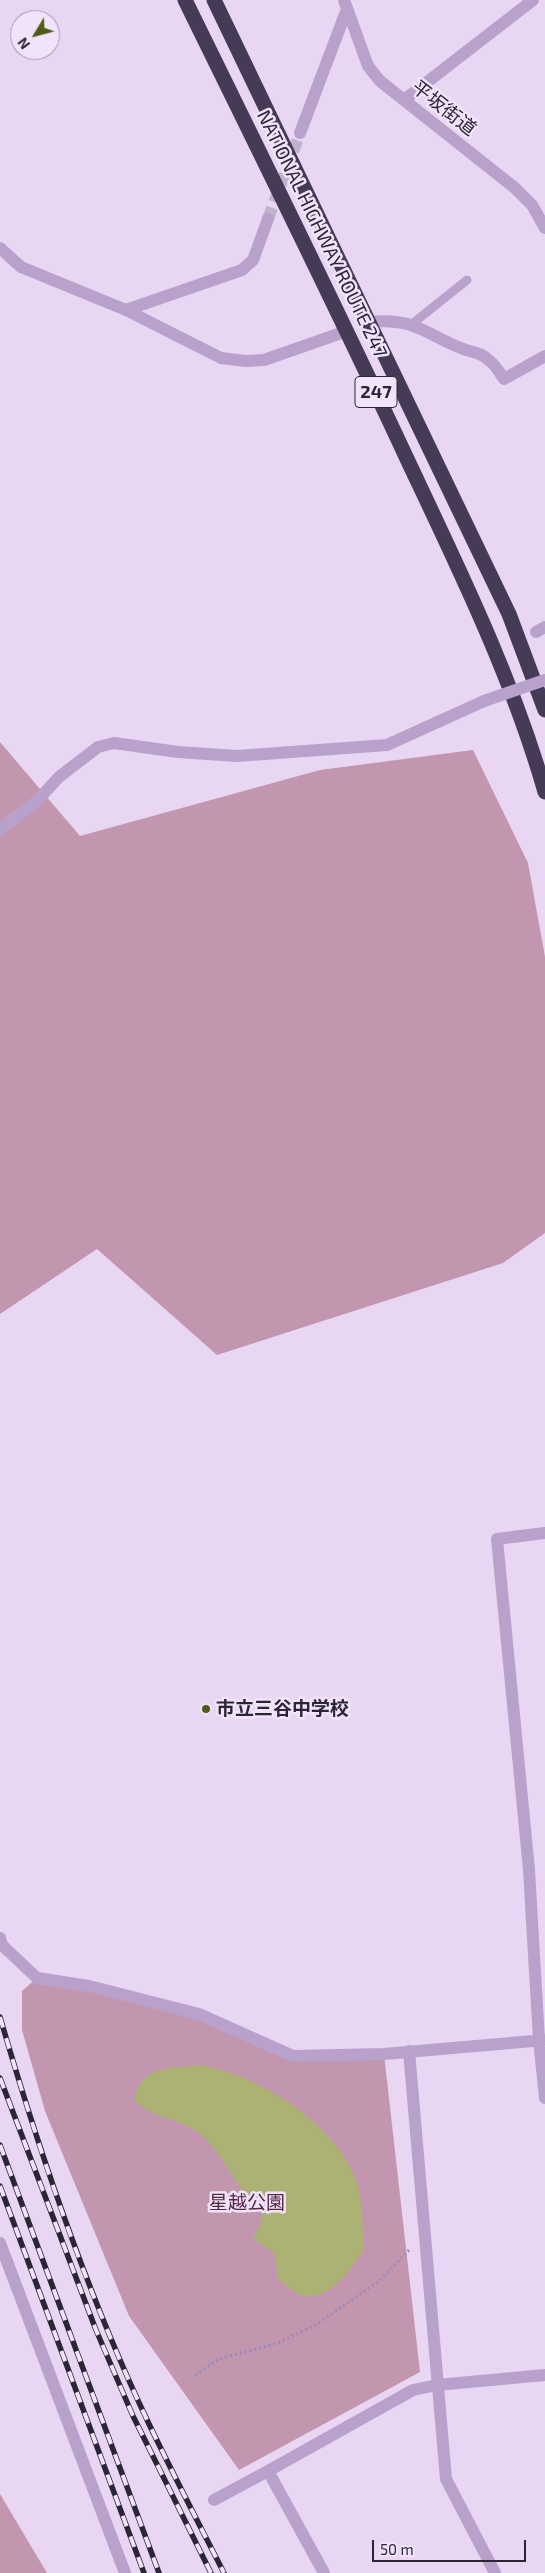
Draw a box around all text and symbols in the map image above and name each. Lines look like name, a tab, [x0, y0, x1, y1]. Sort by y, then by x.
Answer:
north arrow	[10, 10, 60, 60]
text: N	[14, 35, 33, 53]
street label: 平坂街道	[407, 76, 481, 140]
street label: NATIONAL HIGHWAY ROUTE 247	[252, 106, 392, 362]
road number: 247	[355, 377, 397, 408]
place label: 市立三谷中学校	[216, 1698, 349, 1720]
marker: 市立三谷中学校	[200, 1703, 212, 1715]
park label: 星越公園	[209, 2192, 285, 2214]
scale bar	[375, 2530, 529, 2562]
text: 50 m	[380, 2540, 414, 2558]

